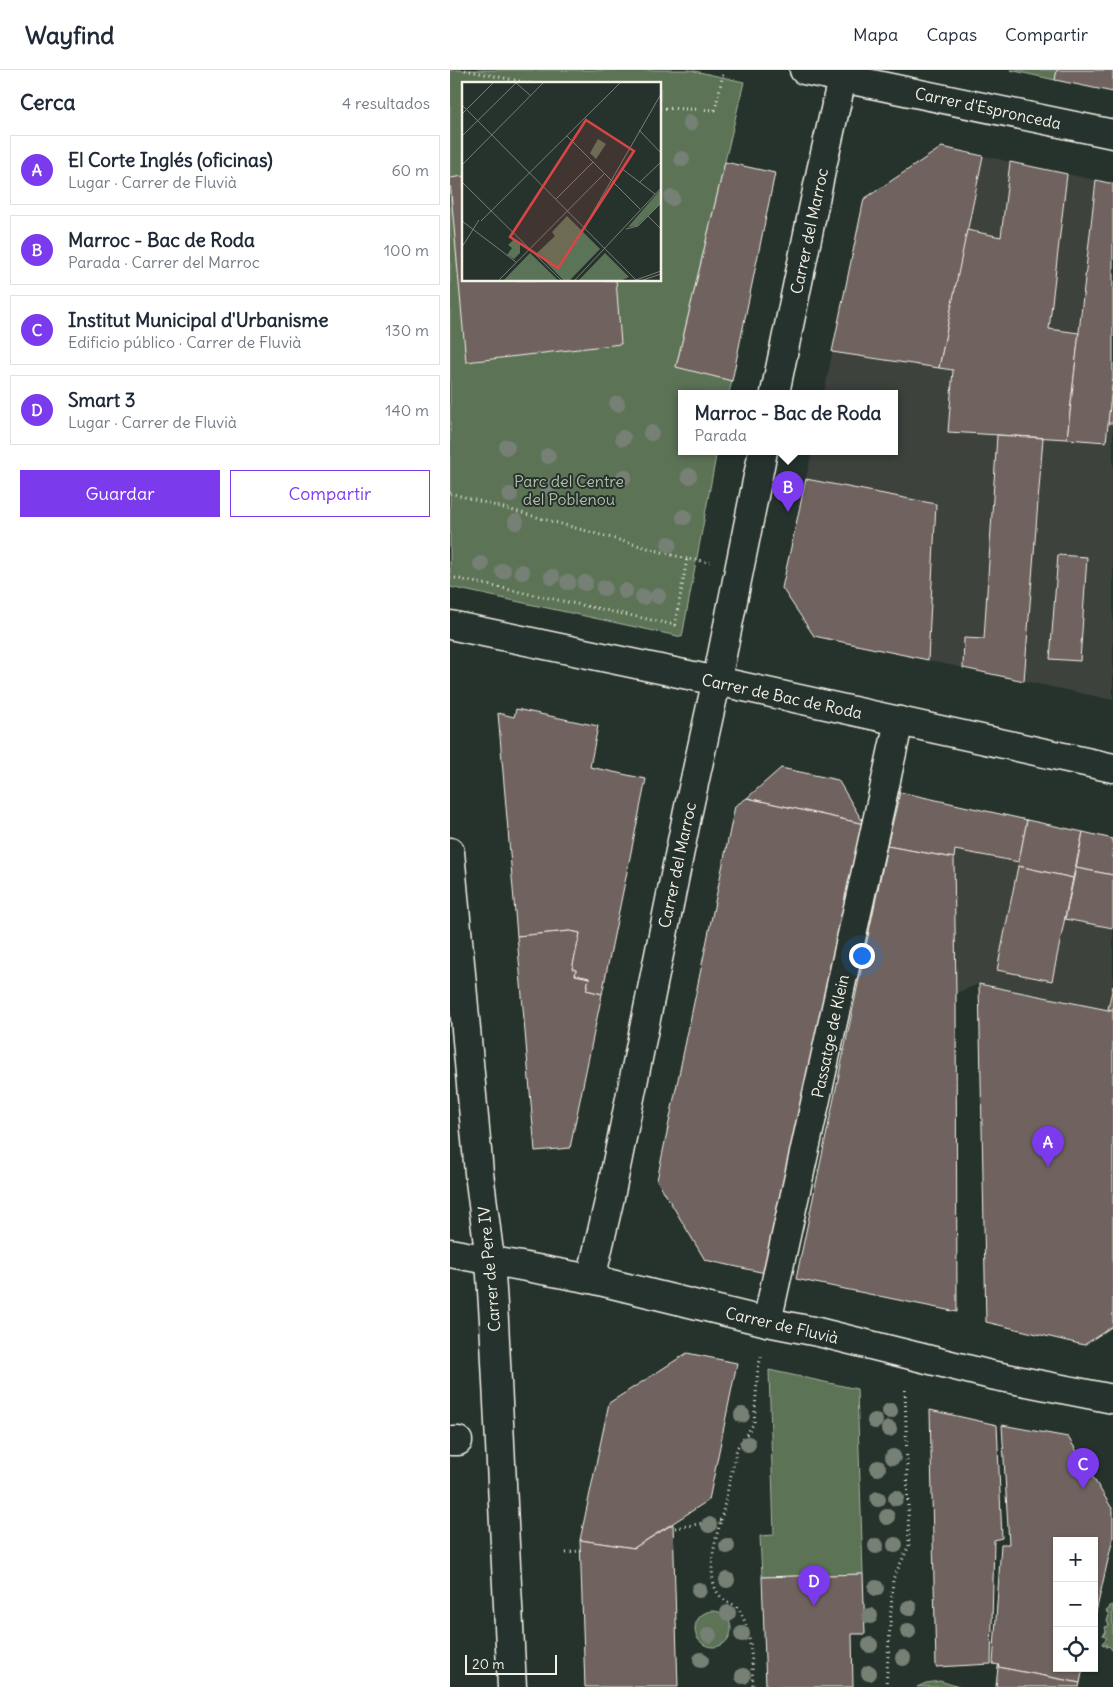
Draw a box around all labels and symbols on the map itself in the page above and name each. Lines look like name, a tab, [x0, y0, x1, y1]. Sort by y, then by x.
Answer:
inset map	[462, 82, 661, 281]
street label: Carrer d'Espronceda	[913, 83, 1063, 133]
street label: Carrer del Marroc	[786, 166, 832, 296]
park label: Parc del Centre del Poblenou	[514, 471, 624, 509]
pin: B	[772, 471, 804, 512]
street label: Carrer de Bac de Roda	[700, 669, 864, 723]
street label: Carrer del Marroc	[654, 800, 700, 930]
your location	[849, 943, 875, 969]
street label: Passatge de Klein	[807, 973, 853, 1099]
pin: A	[1032, 1126, 1064, 1167]
street label: Carrer de Pere IV	[474, 1205, 504, 1333]
street label: Carrer de Fluvià	[724, 1302, 840, 1348]
pin: C	[1067, 1448, 1099, 1489]
pin: D	[798, 1565, 830, 1606]
scale bar	[465, 1652, 558, 1675]

